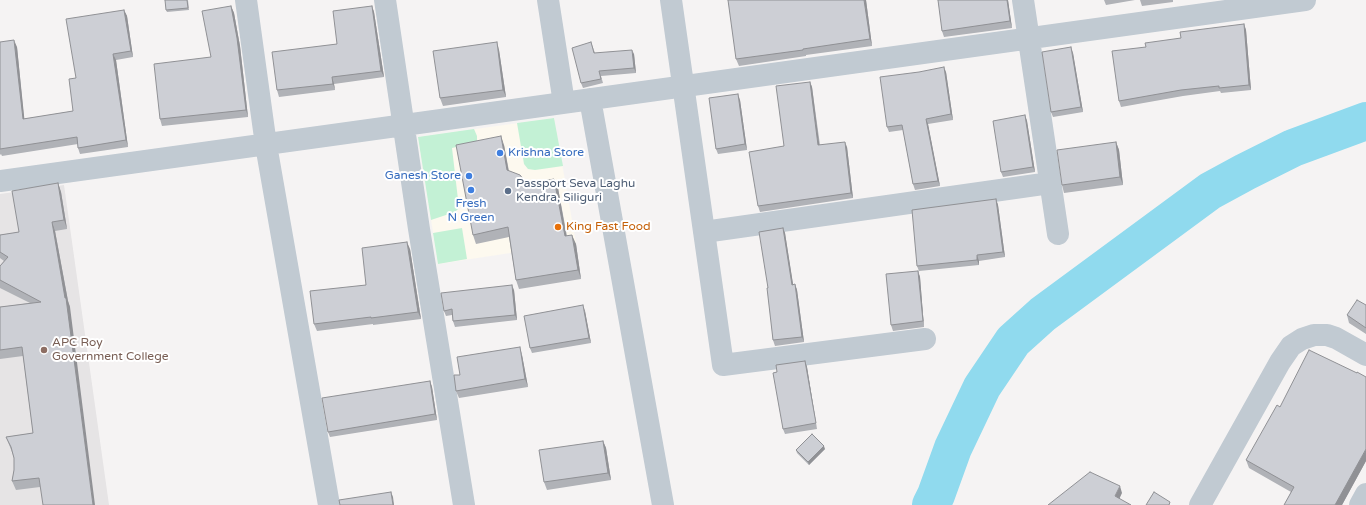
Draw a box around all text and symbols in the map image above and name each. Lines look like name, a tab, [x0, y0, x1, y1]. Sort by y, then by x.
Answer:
place label: Krishna Store	[508, 146, 584, 160]
marker: Krishna Store	[495, 148, 505, 158]
place label: Ganesh Store	[385, 169, 461, 183]
marker: Ganesh Store	[464, 171, 474, 181]
place label: Passport Seva Laghu Kendra, Siliguri	[516, 177, 635, 205]
marker: Fresh N Green	[466, 185, 476, 195]
marker: Passport Seva Laghu Kendra, Siliguri	[503, 186, 513, 196]
place label: Fresh N Green	[447, 197, 495, 225]
place label: King Fast Food	[566, 220, 651, 234]
marker: King Fast Food	[553, 222, 563, 232]
place label: APC Roy Government College	[52, 336, 169, 364]
marker: APC Roy Government College	[39, 345, 49, 355]

